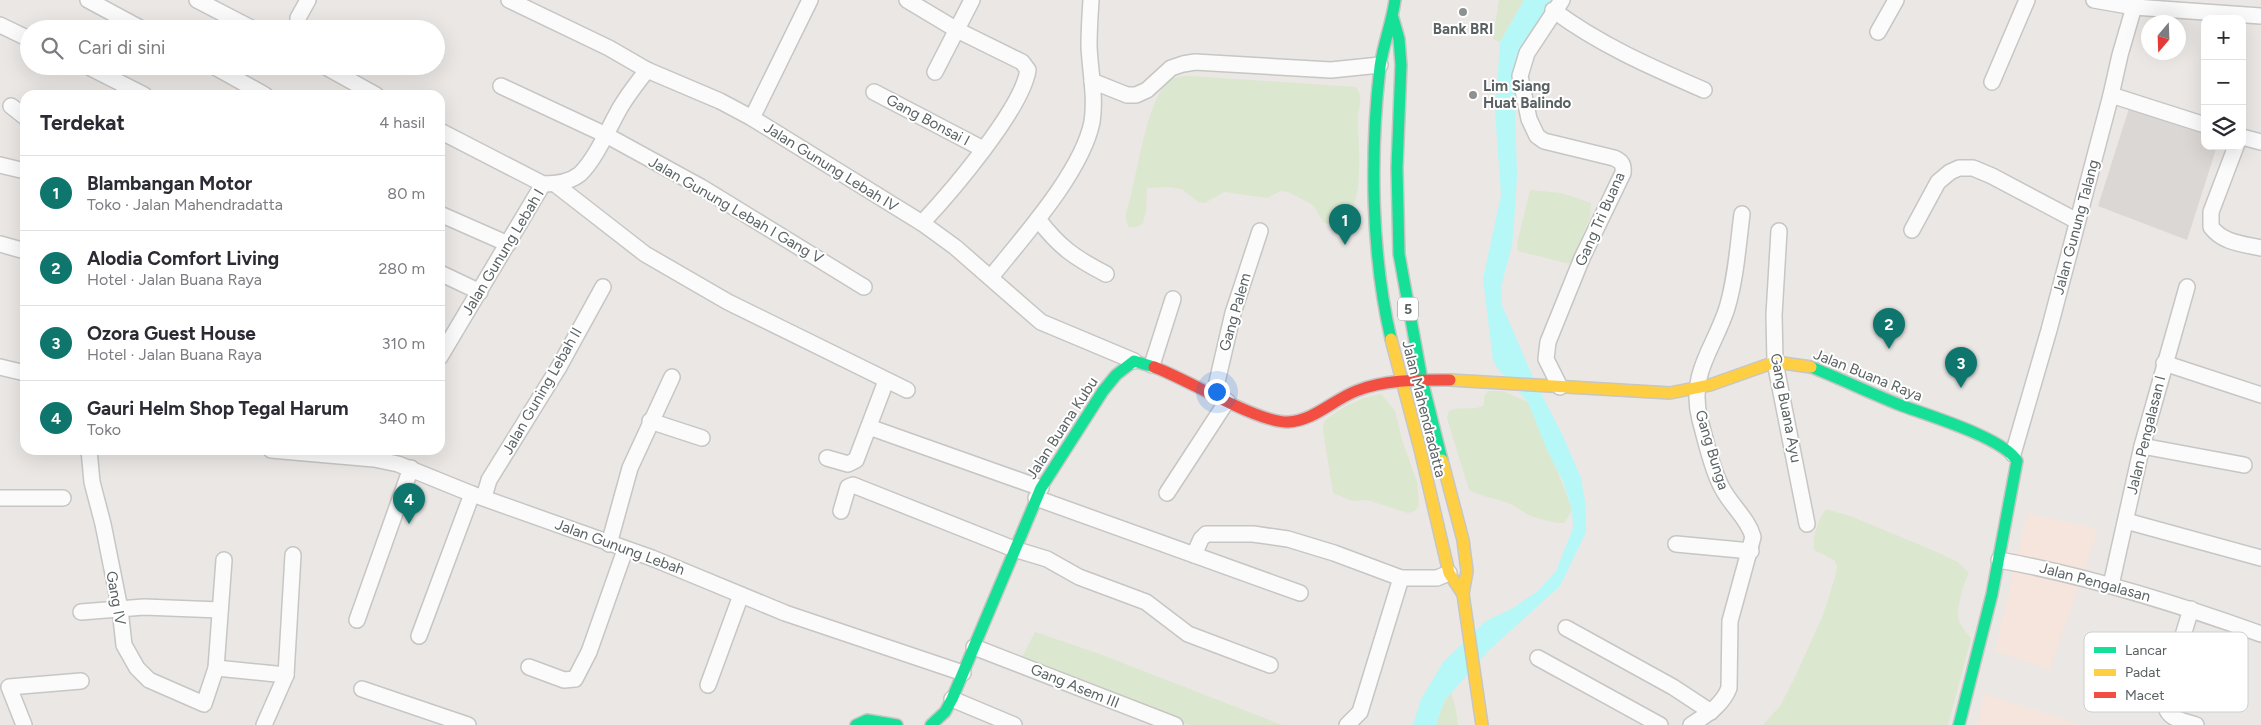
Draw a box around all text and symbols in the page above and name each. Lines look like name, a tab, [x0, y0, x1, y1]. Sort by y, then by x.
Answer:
marker: Bank BRI	[1457, 6, 1469, 18]
north arrow	[2141, 15, 2186, 60]
map controls	[2201, 15, 2246, 150]
button: +	[2201, 15, 2246, 60]
search box	[20, 20, 445, 75]
place label: Bank BRI	[1433, 20, 1493, 38]
icon: search	[38, 34, 66, 62]
text: Cari di sini	[78, 36, 165, 59]
button: −	[2201, 60, 2246, 105]
place label: Lim Siang Huat Balindo	[1483, 77, 1572, 112]
marker: Lim Siang Huat Balindo	[1467, 89, 1479, 101]
street label: Gang Bonsai I	[883, 90, 973, 150]
button: layers	[2201, 105, 2246, 150]
text: Terdekat	[40, 110, 125, 135]
text: 4 hasil	[379, 113, 425, 132]
street label: Jalan Gunung Lebah IV	[761, 118, 902, 216]
street label: Jalan Gunung Lebah I Gang V	[646, 153, 827, 268]
street label: Jalan Gunung Talang	[2049, 158, 2103, 296]
street label: Gang Tri Buana	[1571, 169, 1629, 269]
text: Blambangan Motor	[87, 172, 252, 195]
text: 1	[53, 184, 59, 203]
text: 80 m	[387, 184, 425, 203]
street label: Jalan Gunung Lebah I	[458, 185, 548, 319]
text: Toko · Jalan Mahendradatta	[87, 195, 283, 214]
pin: 1	[1329, 204, 1361, 245]
text: Alodia Comfort Living	[87, 247, 279, 270]
text: 2	[51, 259, 61, 278]
text: 280 m	[378, 259, 425, 278]
text: Hotel · Jalan Buana Raya	[87, 270, 262, 289]
street label: Gang Palem	[1215, 271, 1255, 353]
road number: 5	[1398, 298, 1418, 320]
pin: 2	[1873, 308, 1905, 349]
text: Ozora Guest House	[87, 322, 256, 345]
street label: Jalan Guning Lebah II	[498, 324, 586, 458]
text: 3	[52, 334, 60, 353]
text: 310 m	[382, 334, 425, 353]
street label: Jalan Mahendradatta	[1398, 339, 1450, 479]
text: Hotel · Jalan Buana Raya	[87, 345, 262, 364]
street label: Jalan Buana Raya	[1811, 345, 1925, 405]
pin: 3	[1945, 347, 1977, 388]
street label: Gang Buana Ayu	[1767, 352, 1805, 464]
street label: Jalan Buana Kubu	[1022, 374, 1102, 482]
street label: Jalan Pengalasan I	[2123, 374, 2169, 496]
your location	[1204, 379, 1230, 405]
text: Gauri Helm Shop Tegal Harum	[87, 397, 349, 420]
street label: Gang Bunga	[1691, 408, 1733, 492]
text: 4	[51, 409, 61, 428]
text: 340 m	[379, 409, 425, 428]
text: Toko	[87, 420, 121, 439]
pin: 4	[393, 483, 425, 524]
street label: Jalan Gunung Lebah	[553, 515, 687, 579]
street label: Jalan Pengalasan	[2038, 559, 2152, 605]
street label: Gang IV	[102, 570, 130, 627]
legend	[2084, 632, 2248, 712]
text: Lancar	[2125, 642, 2167, 659]
street label: Gang Asem III	[1028, 660, 1122, 712]
text: Padat	[2125, 664, 2161, 681]
text: Macet	[2125, 687, 2165, 704]

